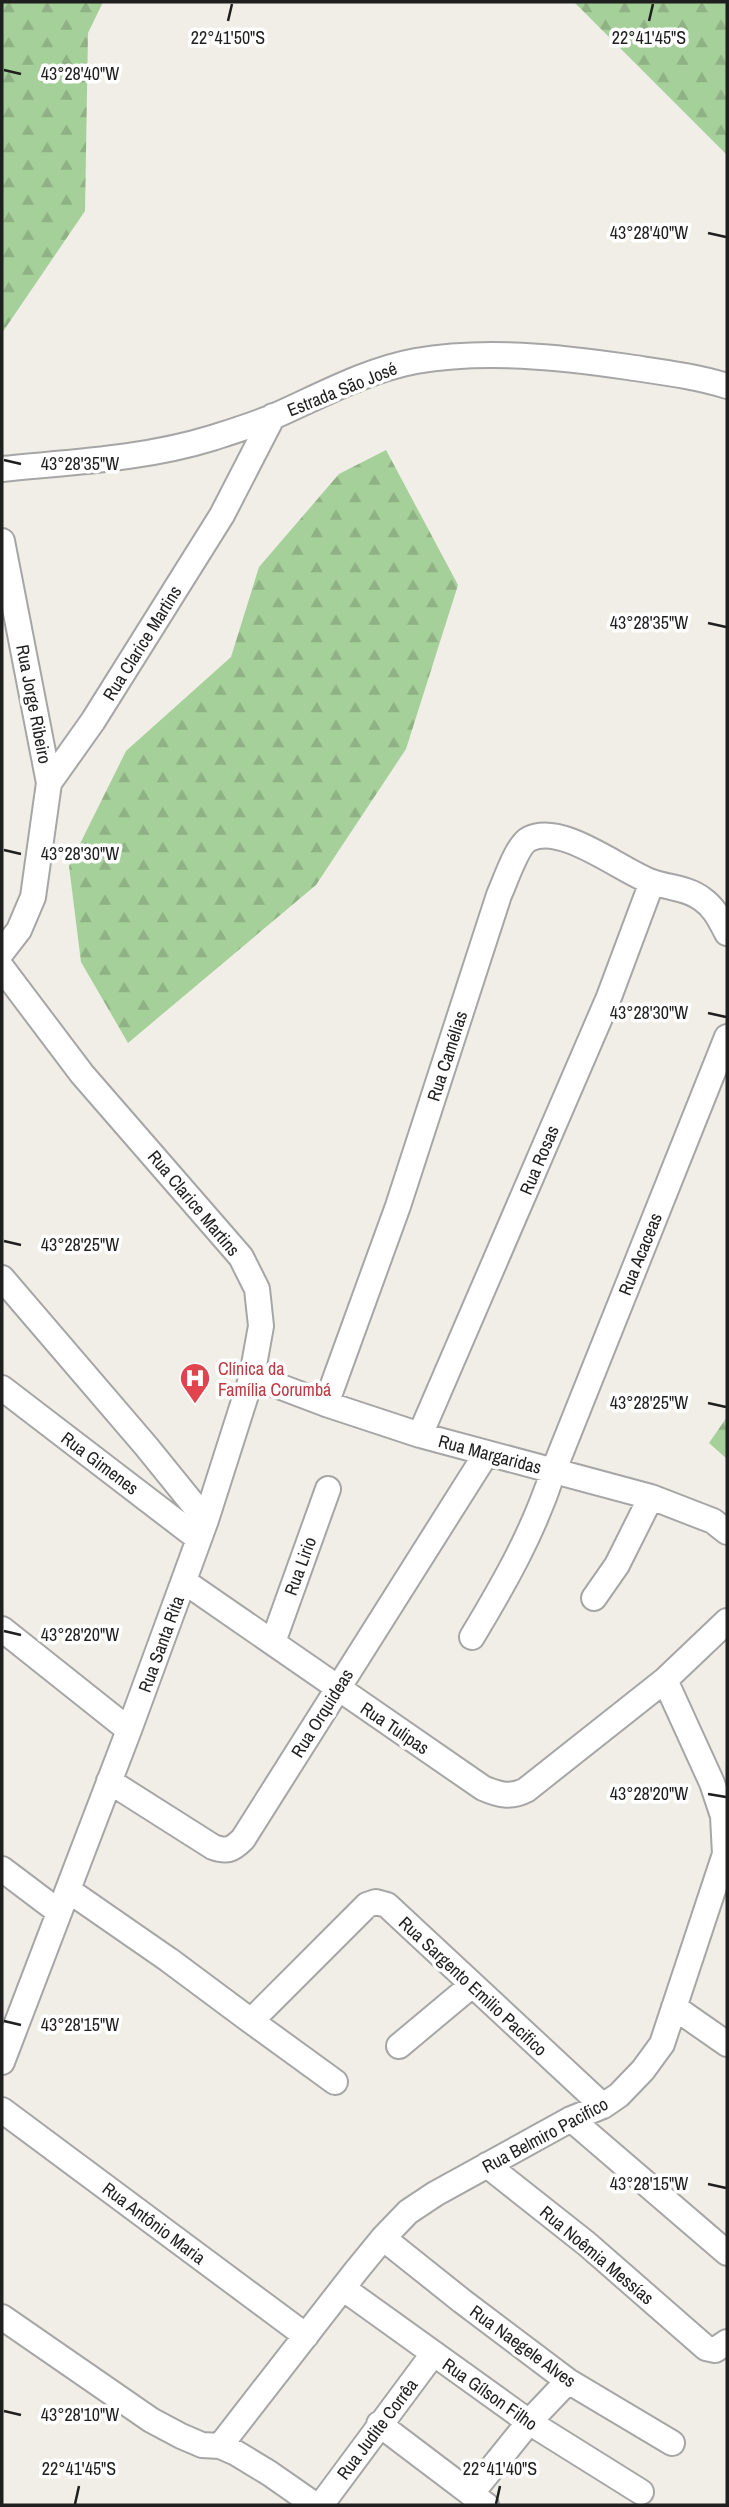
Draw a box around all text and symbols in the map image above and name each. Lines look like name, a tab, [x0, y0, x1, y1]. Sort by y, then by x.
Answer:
text: 22°41'50"S	[191, 25, 265, 50]
text: 22°41'45"S	[612, 25, 686, 50]
text: 43°28'40"W	[41, 61, 119, 86]
text: 43°28'40"W	[610, 220, 688, 245]
street label: Estrada São José	[283, 356, 401, 422]
text: 43°28'35"W	[41, 451, 119, 476]
street label: Rua Clarice Martins	[97, 581, 187, 705]
text: 43°28'35"W	[610, 610, 688, 635]
street label: Rua Jorge Ribeiro	[10, 642, 58, 766]
text: 43°28'30"W	[41, 841, 119, 866]
text: 43°28'30"W	[610, 1000, 688, 1025]
street label: Rua Camélias	[421, 1008, 473, 1104]
street label: Rua Rosas	[513, 1122, 565, 1198]
street label: Rua Clarice Martins	[142, 1145, 246, 1261]
street label: Rua Acaceas	[612, 1209, 668, 1299]
text: 43°28'25"W	[41, 1232, 119, 1257]
place label: Clínica da Família Corumbá	[218, 1356, 331, 1402]
hospital icon: Clínica da Família Corumbá	[178, 1361, 212, 1405]
text: 43°28'25"W	[610, 1390, 688, 1415]
street label: Rua Gimenes	[56, 1426, 144, 1500]
street label: Rua Margaridas	[436, 1428, 544, 1480]
street label: Rua Lirio	[278, 1533, 322, 1599]
street label: Rua Santa Rita	[132, 1592, 190, 1696]
text: 43°28'20"W	[41, 1622, 119, 1647]
street label: Rua Orquideas	[285, 1664, 359, 1762]
street label: Rua Tulipas	[356, 1696, 434, 1760]
text: 43°28'20"W	[610, 1781, 688, 1806]
street label: Rua Sargento Emilio Pacifico	[393, 1911, 553, 2061]
text: 43°28'15"W	[41, 2012, 119, 2037]
street label: Rua Belmiro Pacifico	[478, 2091, 612, 2179]
text: 43°28'15"W	[610, 2171, 688, 2196]
street label: Rua Antônio Maria	[97, 2176, 211, 2270]
street label: Rua Noêmia Messías	[535, 2200, 659, 2310]
street label: Rua Naegele Alves	[465, 2299, 581, 2393]
street label: Rua Gílson Filho	[437, 2352, 543, 2436]
street label: Rua Judite Corrêa	[331, 2373, 423, 2485]
text: 43°28'10"W	[41, 2402, 119, 2427]
text: 22°41'45"S	[42, 2456, 116, 2481]
text: 22°41'40"S	[463, 2456, 537, 2481]

